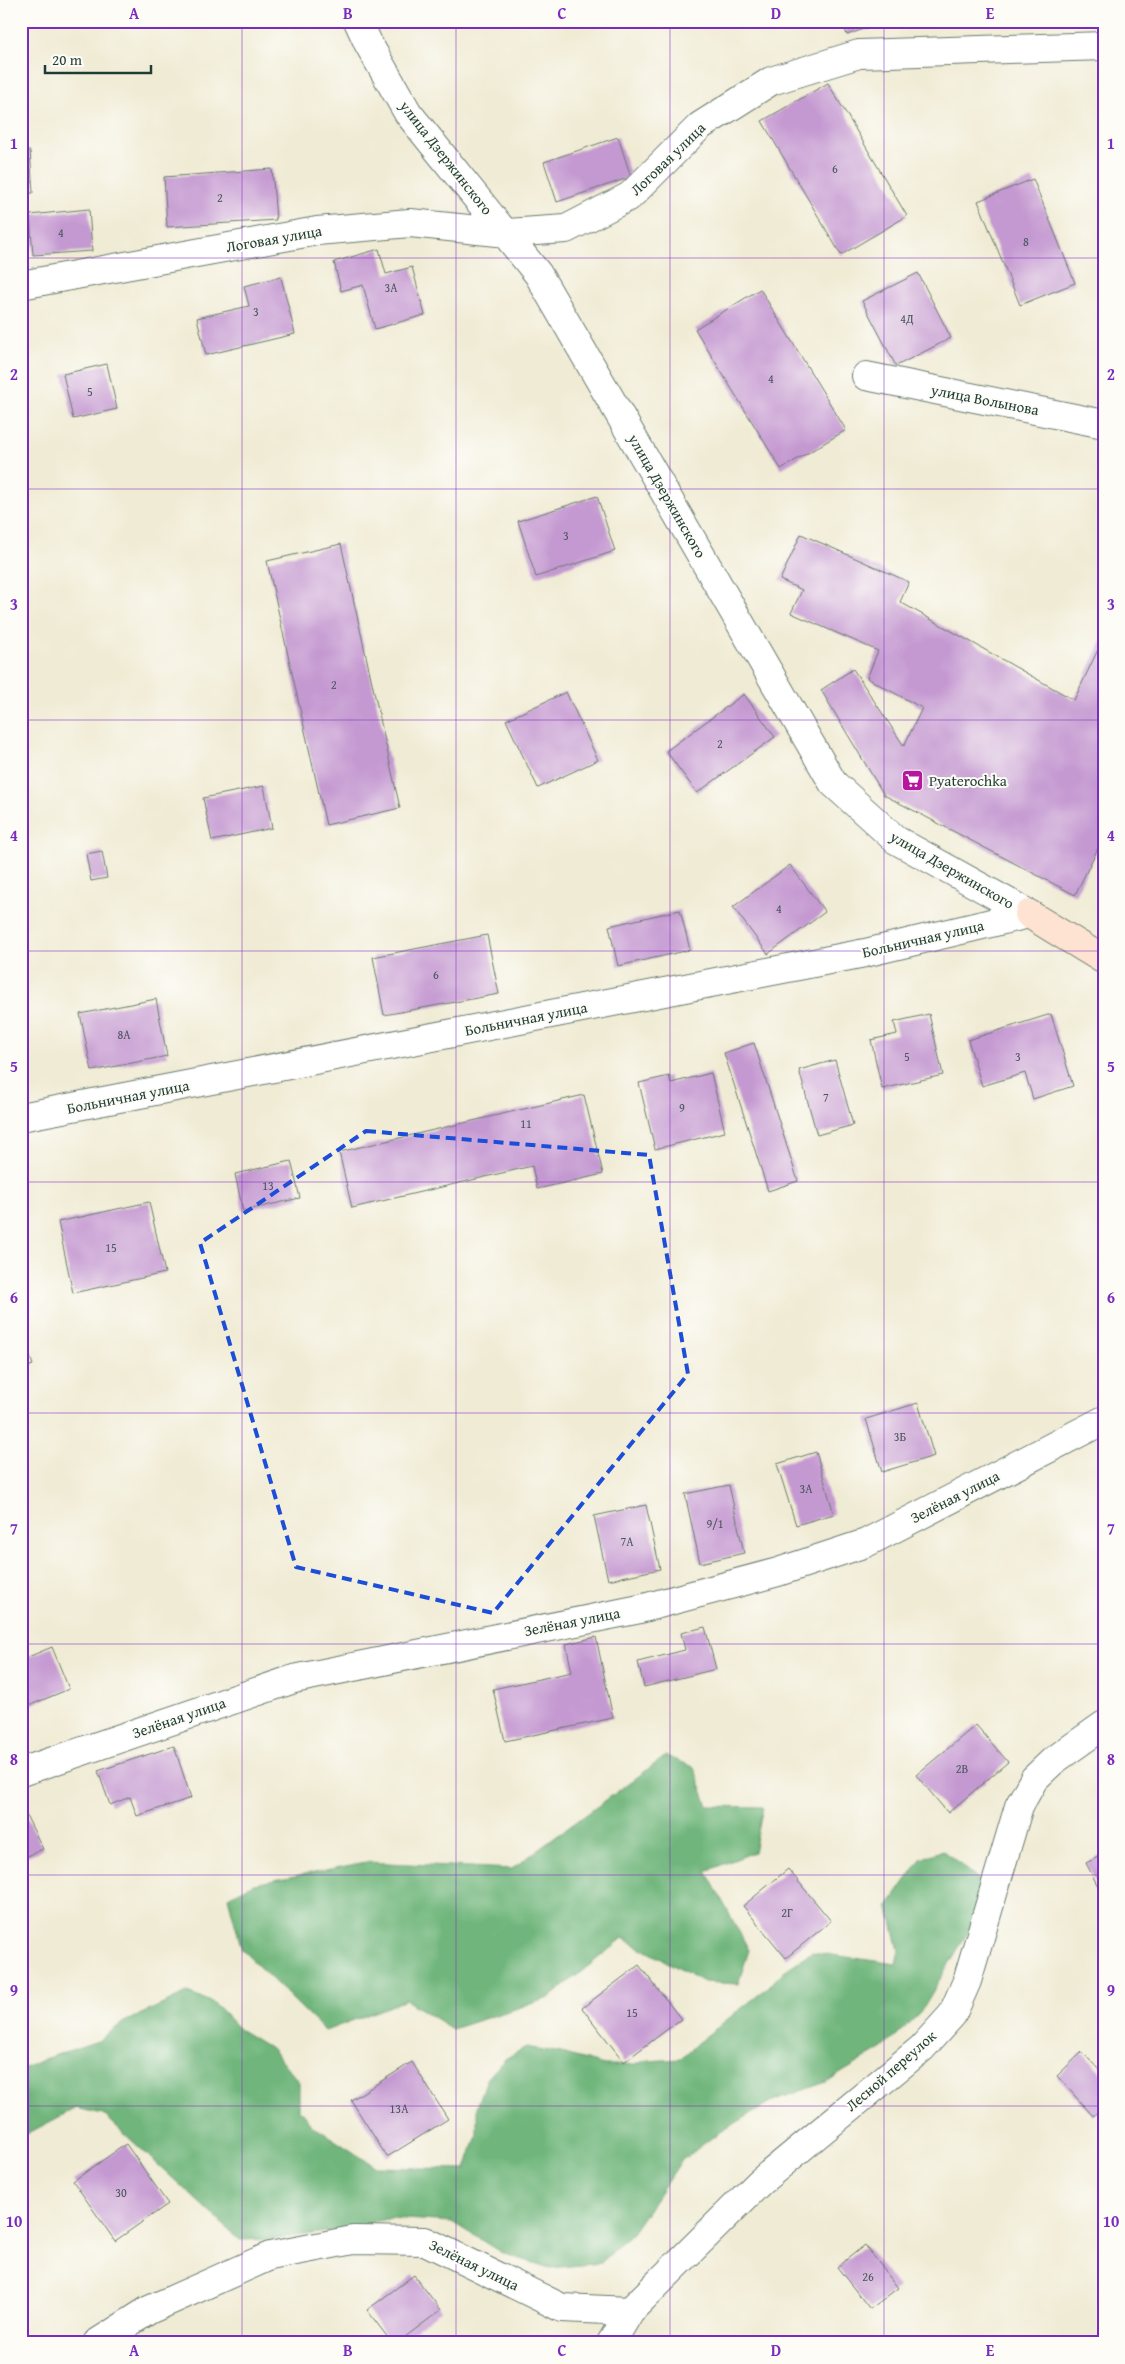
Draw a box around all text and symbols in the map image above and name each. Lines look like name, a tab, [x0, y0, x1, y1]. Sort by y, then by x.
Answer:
text: A	[129, 1, 140, 25]
text: B	[343, 1, 353, 25]
text: C	[557, 1, 567, 25]
text: D	[771, 1, 781, 25]
text: E	[986, 1, 995, 25]
scale bar	[45, 42, 151, 74]
text: 20 m	[52, 49, 83, 70]
street label: улица Дзержинского	[394, 95, 498, 219]
street label: Логовая улица	[625, 117, 710, 200]
text: 1	[10, 131, 18, 155]
text: 1	[1107, 131, 1115, 155]
house number: 6	[832, 160, 838, 177]
house number: 2	[217, 189, 223, 206]
street label: Логовая улица	[224, 220, 324, 257]
house number: 4	[58, 224, 64, 241]
house number: 8	[1023, 233, 1029, 250]
house number: 3А	[384, 279, 398, 296]
house number: 3	[253, 303, 259, 320]
house number: 4Д	[900, 310, 914, 327]
text: 2	[10, 362, 18, 386]
text: 2	[1107, 362, 1115, 386]
house number: 4	[768, 370, 774, 387]
street label: улица Волынова	[928, 379, 1042, 420]
house number: 5	[87, 383, 93, 400]
street label: улица Дзержинского	[623, 429, 712, 562]
house number: 3	[563, 527, 569, 544]
text: 3	[10, 592, 18, 616]
text: 3	[1107, 592, 1115, 616]
house number: 2	[331, 676, 337, 693]
house number: 2	[717, 735, 723, 752]
supermarket icon: Pyaterochka	[901, 769, 925, 793]
place label: Pyaterochka	[929, 770, 1007, 791]
text: 4	[10, 823, 18, 847]
text: 4	[1107, 823, 1115, 847]
street label: улица Дзержинского	[886, 825, 1018, 914]
house number: 4	[776, 900, 782, 917]
street label: Больничная улица	[860, 914, 987, 963]
house number: 6	[433, 966, 439, 983]
street label: Больничная улица	[463, 996, 590, 1041]
house number: 8А	[117, 1026, 131, 1043]
house number: 5	[904, 1048, 910, 1065]
house number: 3	[1015, 1048, 1021, 1065]
text: 5	[10, 1054, 18, 1078]
text: 5	[1107, 1054, 1115, 1078]
street label: Больничная улица	[65, 1074, 192, 1119]
house number: 7	[823, 1089, 829, 1106]
house number: 9	[679, 1099, 685, 1116]
house number: 11	[520, 1115, 532, 1132]
house number: 13	[262, 1177, 274, 1194]
house number: 15	[105, 1239, 117, 1256]
text: 6	[10, 1285, 18, 1309]
text: 6	[1107, 1285, 1115, 1309]
house number: 3Б	[894, 1428, 906, 1445]
street label: Зелёная улица	[907, 1465, 1004, 1528]
house number: 3А	[799, 1480, 813, 1497]
house number: 9/1	[706, 1515, 724, 1532]
text: 7	[10, 1516, 18, 1540]
text: 7	[1107, 1516, 1115, 1540]
house number: 7А	[620, 1533, 634, 1550]
street label: Зелёная улица	[522, 1602, 623, 1641]
street label: Зелёная улица	[129, 1691, 229, 1743]
text: 8	[10, 1747, 18, 1771]
text: 8	[1107, 1747, 1115, 1771]
house number: 2В	[956, 1760, 968, 1777]
house number: 2Г	[781, 1904, 793, 1921]
text: 9	[10, 1978, 18, 2002]
text: 9	[1107, 1978, 1115, 2002]
house number: 15	[626, 2004, 638, 2021]
street label: Лесной переулок	[841, 2025, 941, 2116]
house number: 13А	[390, 2100, 409, 2117]
house number: 30	[115, 2184, 127, 2201]
text: 10	[6, 2209, 22, 2233]
text: 10	[1103, 2209, 1119, 2233]
street label: Зелёная улица	[426, 2234, 523, 2296]
house number: 26	[862, 2268, 874, 2285]
text: A	[129, 2338, 140, 2362]
text: B	[343, 2338, 353, 2362]
text: C	[557, 2338, 567, 2362]
text: D	[771, 2338, 781, 2362]
text: E	[986, 2338, 995, 2362]

